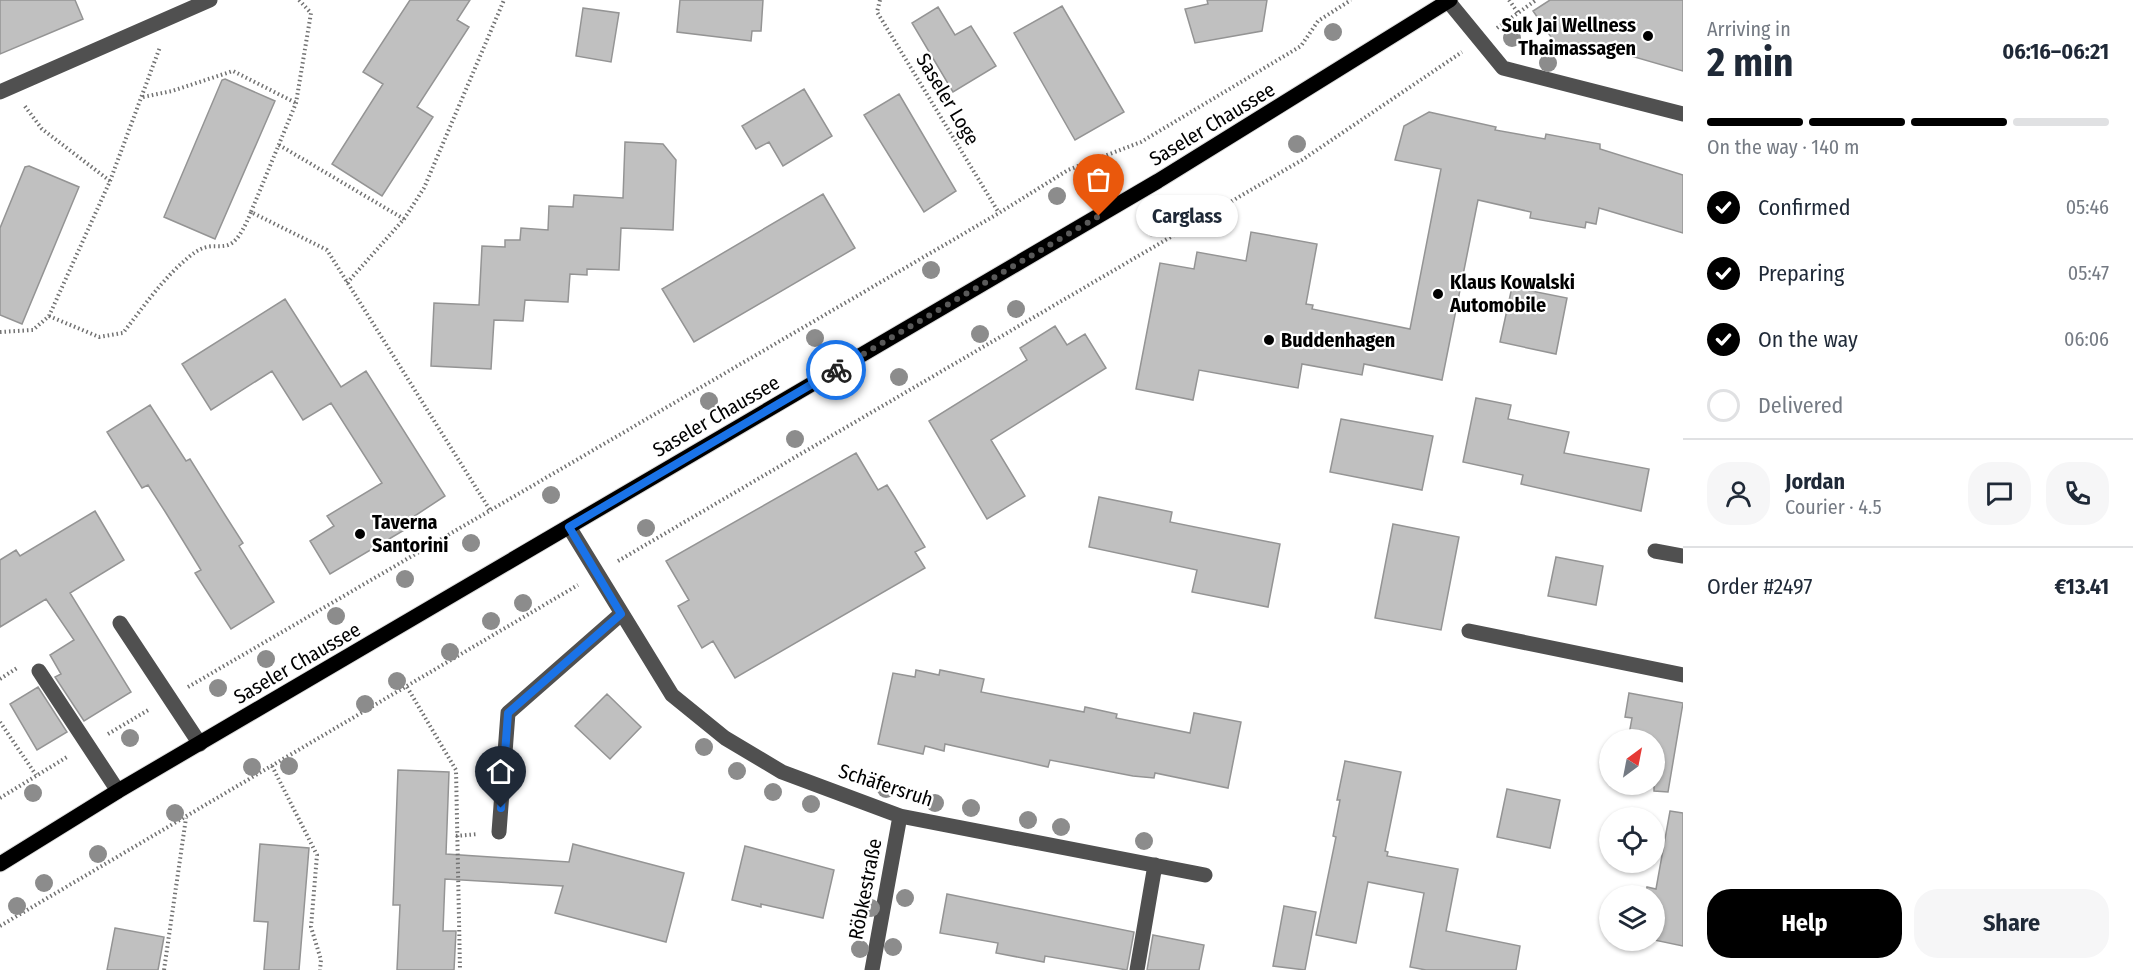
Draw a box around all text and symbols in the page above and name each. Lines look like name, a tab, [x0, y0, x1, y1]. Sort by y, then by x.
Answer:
place label: Suk Jai Wellness Thaimassagen	[1502, 13, 1636, 60]
text: Arriving in	[1707, 17, 1791, 41]
marker: Suk Jai Wellness Thaimassagen	[1641, 29, 1655, 43]
text: 06:16–06:21	[2002, 38, 2109, 65]
text: 2 min	[1707, 40, 1793, 86]
street label: Saseler Loge	[911, 49, 985, 149]
street label: Saseler Chaussee	[1145, 77, 1279, 171]
text: On the way · 140 m	[1707, 135, 1859, 159]
pin	[1073, 154, 1124, 216]
icon: bag	[1082, 163, 1115, 196]
icon: check	[1707, 191, 1740, 224]
text: Confirmed	[1758, 194, 1851, 221]
callout: Carglass	[1135, 195, 1237, 237]
text: 05:46	[2066, 195, 2109, 219]
text: Carglass	[1152, 204, 1222, 228]
icon: check	[1707, 257, 1740, 290]
text: Preparing	[1758, 260, 1844, 287]
text: 05:47	[2068, 261, 2109, 285]
place label: Klaus Kowalski Automobile	[1449, 270, 1575, 317]
marker: Klaus Kowalski Automobile	[1431, 287, 1445, 301]
icon: check	[1707, 323, 1740, 356]
text: On the way	[1758, 326, 1858, 353]
text: 06:06	[2064, 327, 2109, 351]
place label: Buddenhagen	[1281, 328, 1395, 352]
marker: Buddenhagen	[1262, 333, 1276, 347]
courier	[806, 340, 866, 400]
icon: bike	[820, 354, 853, 387]
street label: Saseler Chaussee	[648, 370, 784, 462]
text: Delivered	[1758, 392, 1843, 419]
button: person	[1707, 462, 1770, 525]
button: chat	[1968, 462, 2031, 525]
button: phone	[2046, 462, 2109, 525]
text: Jordan	[1785, 468, 1845, 495]
text: Courier · 4.5	[1785, 495, 1882, 519]
place label: Taverna Santorini	[372, 510, 448, 557]
marker: Taverna Santorini	[353, 527, 367, 541]
text: Order #2497	[1707, 573, 1812, 600]
text: €13.41	[2054, 573, 2109, 600]
street label: Saseler Chaussee	[229, 617, 365, 709]
north arrow	[1599, 729, 1665, 795]
map controls	[1599, 729, 1665, 951]
pin	[475, 746, 526, 808]
icon: home	[484, 755, 517, 788]
street label: Schäfersruh	[836, 758, 936, 812]
button: locate	[1599, 807, 1665, 873]
street label: Röbkestraße	[843, 836, 887, 942]
button: layers	[1599, 885, 1665, 951]
button: Help	[1707, 889, 1902, 958]
button: Share	[1914, 889, 2109, 958]

